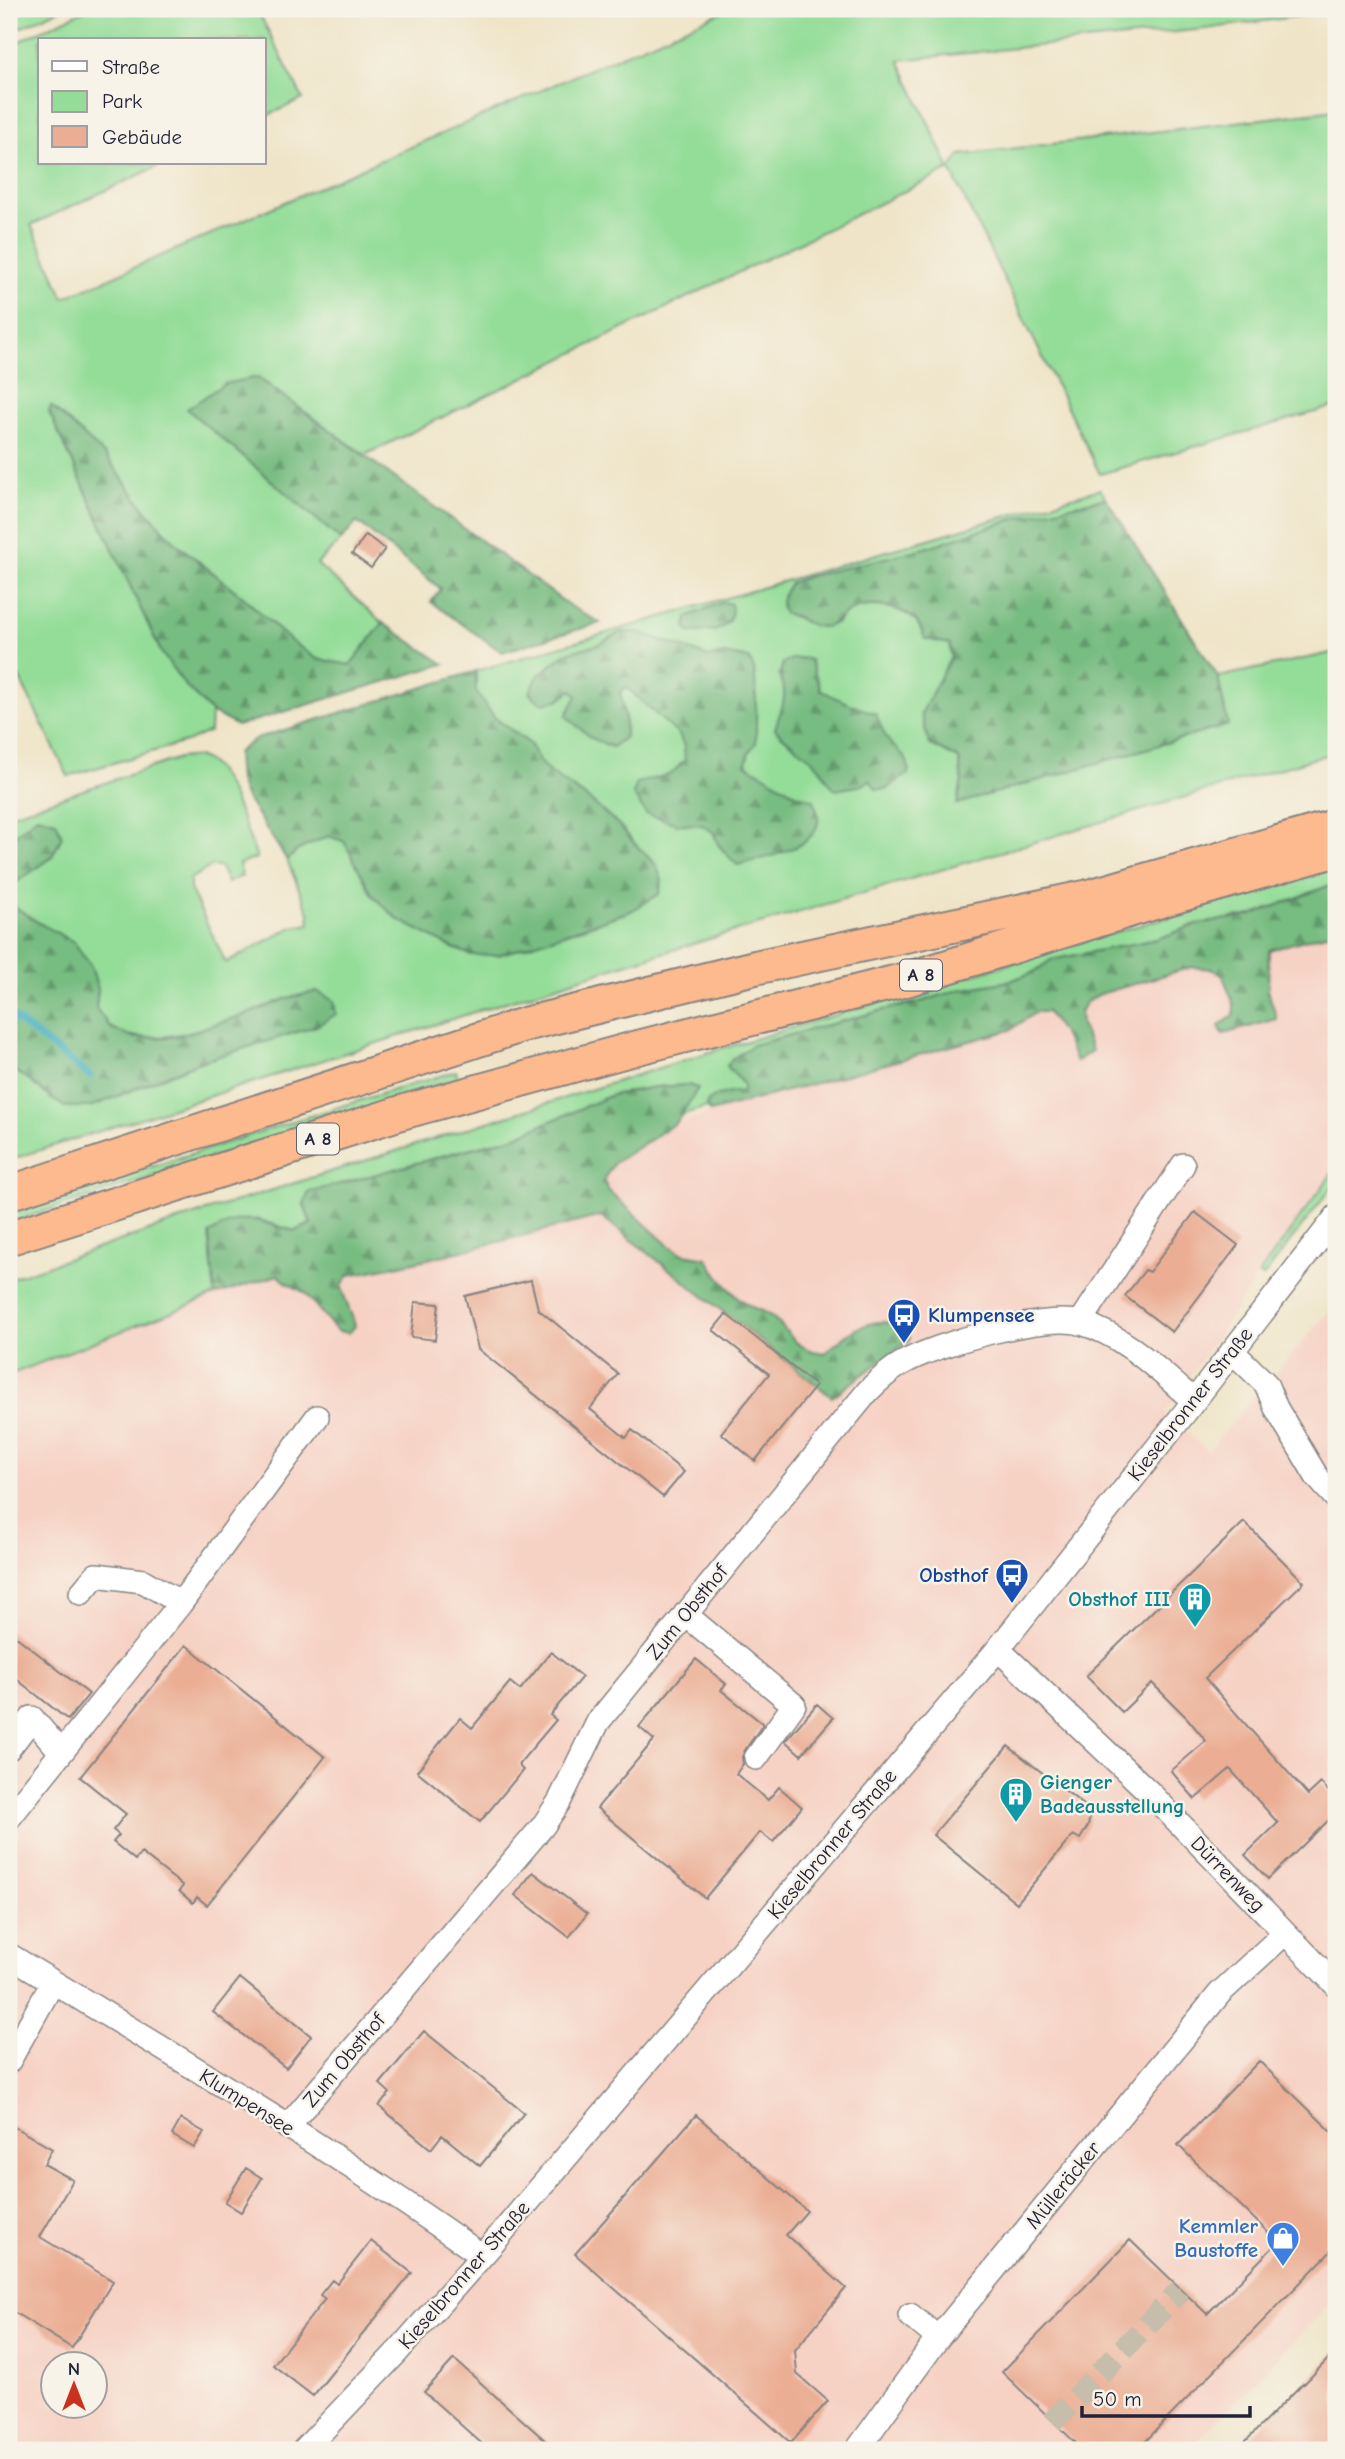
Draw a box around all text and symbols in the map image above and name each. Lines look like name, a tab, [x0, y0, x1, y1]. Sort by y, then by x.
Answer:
legend	[38, 38, 266, 164]
text: Straße	[102, 55, 160, 79]
text: Park	[102, 89, 142, 113]
text: Gebäude	[102, 125, 182, 149]
road number: A 8	[900, 959, 942, 990]
road number: A 8	[297, 1124, 339, 1154]
bus stop icon: Klumpensee	[885, 1296, 923, 1345]
place label: Klumpensee	[928, 1303, 1035, 1327]
street label: Kieselbronner Straße	[1123, 1322, 1257, 1486]
bus stop icon: Obsthof	[993, 1556, 1031, 1605]
street label: Zum Obsthof	[642, 1559, 733, 1664]
place label: Obsthof	[919, 1563, 989, 1587]
building icon: Obsthof III	[1176, 1580, 1214, 1629]
place label: Obsthof III	[1068, 1587, 1170, 1611]
street label: Kieselbronner Straße	[762, 1764, 902, 1924]
place label: Gienger Badeausstellung	[1040, 1770, 1185, 1818]
building icon: Gienger Badeausstellung	[997, 1775, 1035, 1824]
street label: Dürrenweg	[1186, 1831, 1270, 1917]
street label: Zum Obsthof	[298, 2007, 391, 2112]
street label: Klumpensee	[195, 2063, 299, 2141]
street label: Mülleräcker	[1021, 2136, 1106, 2233]
street label: Kieselbronner Straße	[393, 2196, 535, 2354]
place label: Kemmler Baustoffe	[1174, 2214, 1259, 2262]
shop icon: Kemmler Baustoffe	[1264, 2219, 1302, 2268]
north arrow	[38, 2350, 108, 2420]
text: N	[68, 2358, 80, 2380]
scale bar	[1082, 2375, 1250, 2419]
text: 50 m	[1093, 2387, 1142, 2411]

